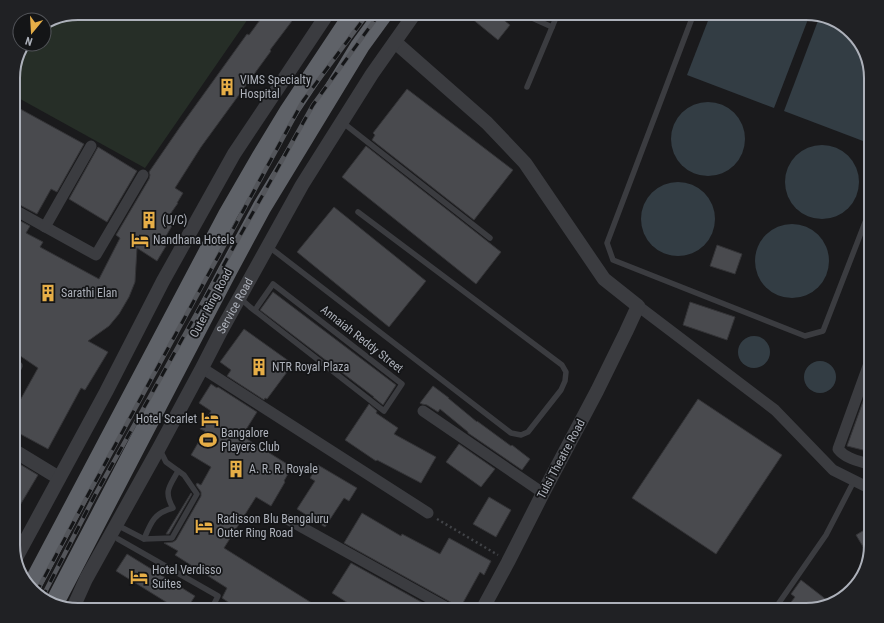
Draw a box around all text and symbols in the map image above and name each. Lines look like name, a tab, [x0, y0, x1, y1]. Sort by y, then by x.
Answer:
north arrow	[12, 12, 52, 52]
text: N	[24, 34, 34, 48]
place label: VIMS Specialty Hospital	[240, 73, 311, 101]
building icon: VIMS Specialty Hospital	[217, 77, 237, 97]
building icon: (U/C)	[139, 210, 159, 230]
place label: (U/C)	[162, 213, 187, 227]
hotel icon: Nandhana Hotels	[130, 230, 150, 250]
place label: Nandhana Hotels	[153, 233, 235, 247]
street label: Outer Ring Road	[187, 266, 235, 340]
street label: Service Road	[214, 275, 256, 336]
building icon: Sarathi Elan	[38, 283, 58, 303]
place label: Sarathi Elan	[61, 286, 117, 300]
street label: Annaiah Reddy Street	[318, 302, 406, 376]
building icon: NTR Royal Plaza	[249, 357, 269, 377]
place label: NTR Royal Plaza	[272, 360, 350, 374]
hotel icon: Hotel Scarlet	[200, 409, 220, 429]
place label: Hotel Scarlet	[136, 412, 197, 426]
street label: Tulsi Theatre Road	[534, 417, 588, 501]
place label: Bangalore Players Club	[221, 426, 280, 454]
sports icon: Bangalore Players Club	[198, 430, 218, 450]
building icon: A. R. R. Royale	[226, 459, 246, 479]
place label: A. R. R. Royale	[249, 462, 318, 476]
place label: Radisson Blu Bengaluru Outer Ring Road	[217, 512, 329, 540]
hotel icon: Radisson Blu Bengaluru Outer Ring Road	[194, 516, 214, 536]
place label: Hotel Verdisso Suites	[152, 563, 221, 591]
hotel icon: Hotel Verdisso Suites	[129, 567, 149, 587]

